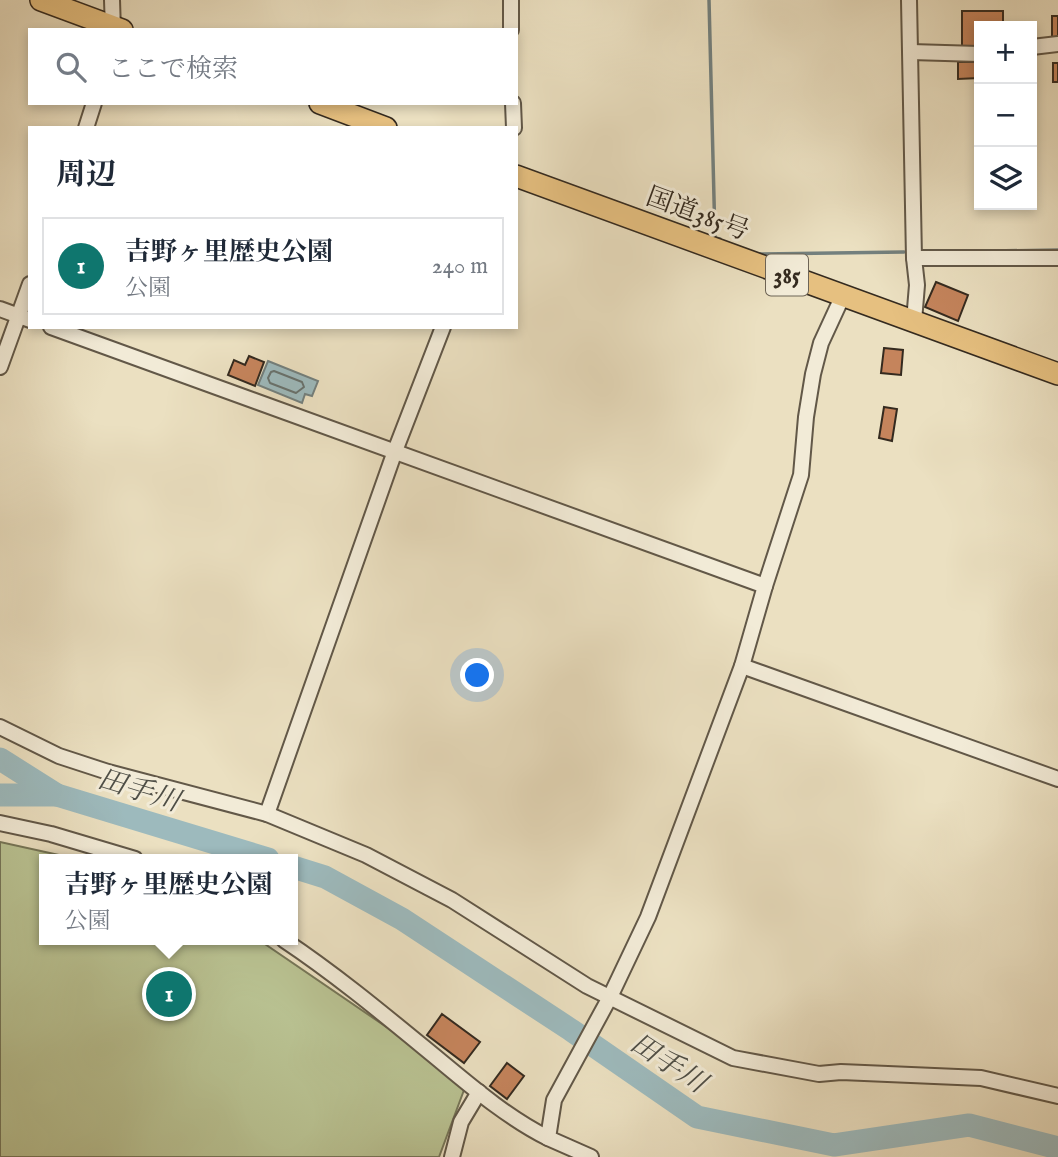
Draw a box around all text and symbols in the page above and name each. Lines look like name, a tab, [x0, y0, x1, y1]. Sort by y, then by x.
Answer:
map controls	[974, 21, 1037, 210]
button: +	[974, 21, 1037, 84]
search box	[28, 28, 518, 105]
icon: search	[52, 48, 90, 86]
text: ここで検索	[108, 53, 238, 86]
button: −	[974, 84, 1037, 147]
button: layers	[974, 147, 1037, 210]
text: 周辺	[56, 157, 116, 195]
street label: 国道385号	[641, 181, 754, 248]
text: 吉野ヶ里歴史公園	[125, 236, 333, 269]
text: 1	[77, 252, 85, 281]
text: 240 m	[432, 252, 488, 281]
road number: 385	[766, 254, 808, 296]
text: 公園	[125, 274, 171, 303]
your location	[460, 658, 494, 692]
water label: 田手川	[93, 762, 186, 821]
popup	[39, 854, 298, 945]
text: 吉野ヶ里歴史公園	[64, 869, 273, 902]
text: 公園	[64, 907, 110, 936]
pin: 1	[146, 968, 192, 1020]
water label: 田手川	[623, 1027, 715, 1103]

